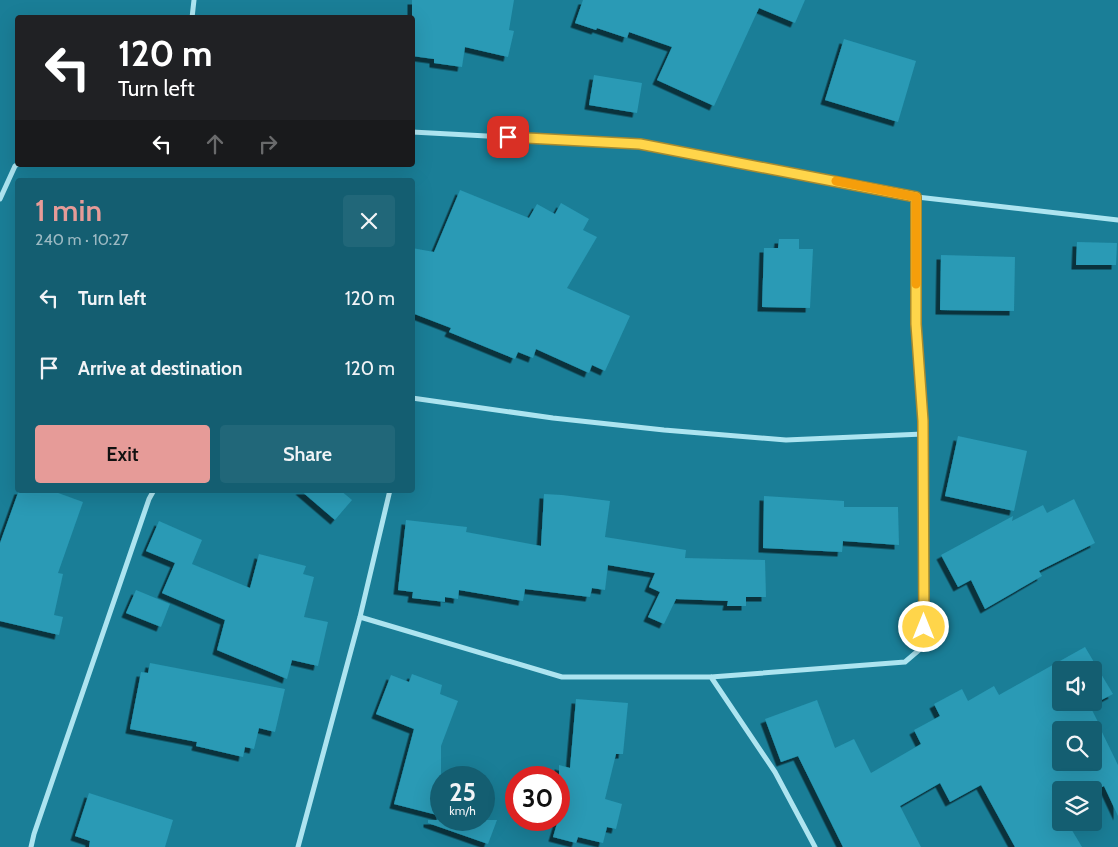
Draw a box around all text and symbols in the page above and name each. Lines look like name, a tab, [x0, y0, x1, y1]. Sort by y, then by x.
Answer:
text: 120 m	[118, 32, 212, 75]
icon: left	[35, 35, 100, 100]
text: Turn left	[118, 75, 195, 102]
pin	[487, 116, 529, 158]
icon: arrive	[494, 123, 522, 151]
icon: left	[148, 130, 176, 158]
icon: ahead	[201, 130, 229, 158]
icon: right	[254, 130, 282, 158]
text: 1 min	[35, 192, 102, 229]
button: close	[343, 195, 395, 247]
text: 240 m · 10:27	[35, 230, 129, 249]
icon: left	[35, 284, 63, 312]
text: Turn left	[78, 287, 146, 310]
text: 120 m	[345, 287, 395, 310]
icon: arrive	[35, 354, 63, 382]
text: Arrive at destination	[78, 357, 242, 380]
text: 120 m	[345, 357, 395, 380]
button: Exit	[35, 425, 210, 483]
button: Share	[220, 425, 395, 483]
position arrow	[897, 600, 949, 652]
map controls	[1052, 661, 1102, 831]
button: sound	[1052, 661, 1102, 711]
button: search	[1052, 721, 1102, 771]
speed limit sign: 30	[505, 766, 570, 831]
text: 25	[449, 777, 476, 807]
button: layers	[1052, 781, 1102, 831]
text: km/h	[449, 803, 476, 818]

